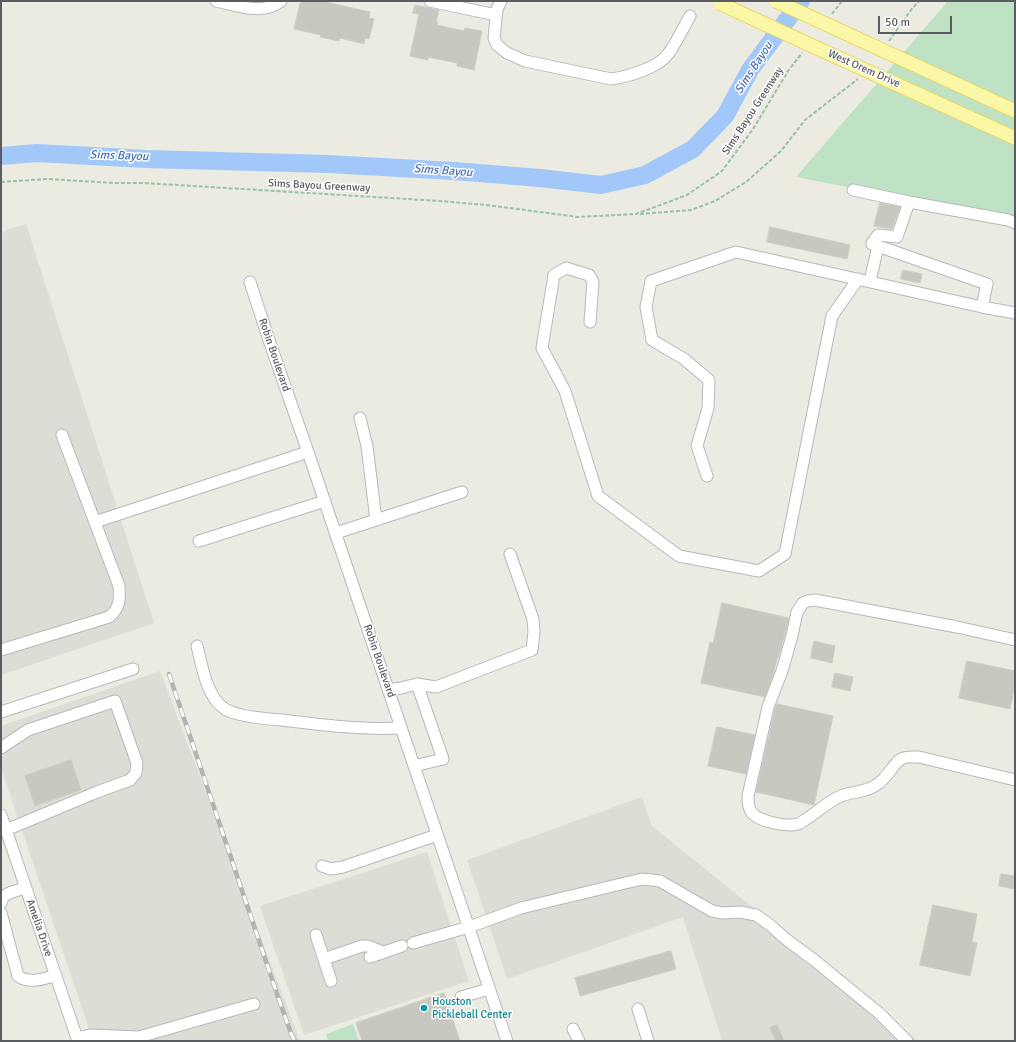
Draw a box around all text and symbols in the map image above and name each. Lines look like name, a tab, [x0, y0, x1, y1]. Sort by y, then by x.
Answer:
scale bar	[880, 8, 954, 34]
text: 50 m	[885, 15, 910, 30]
water label: Sims Bayou	[732, 39, 776, 97]
street label: West Orem Drive	[826, 47, 902, 91]
street label: Sims Bayou Greenway	[720, 64, 786, 158]
water label: Sims Bayou	[89, 148, 149, 164]
water label: Sims Bayou	[413, 162, 473, 180]
street label: Sims Bayou Greenway	[267, 177, 371, 195]
street label: Robin Boulevard	[255, 317, 293, 393]
street label: Robin Boulevard	[360, 623, 398, 699]
street label: Amelia Drive	[23, 898, 55, 958]
place label: Houston Pickleball Center	[432, 995, 512, 1021]
marker: Houston Pickleball Center	[419, 1003, 429, 1013]

